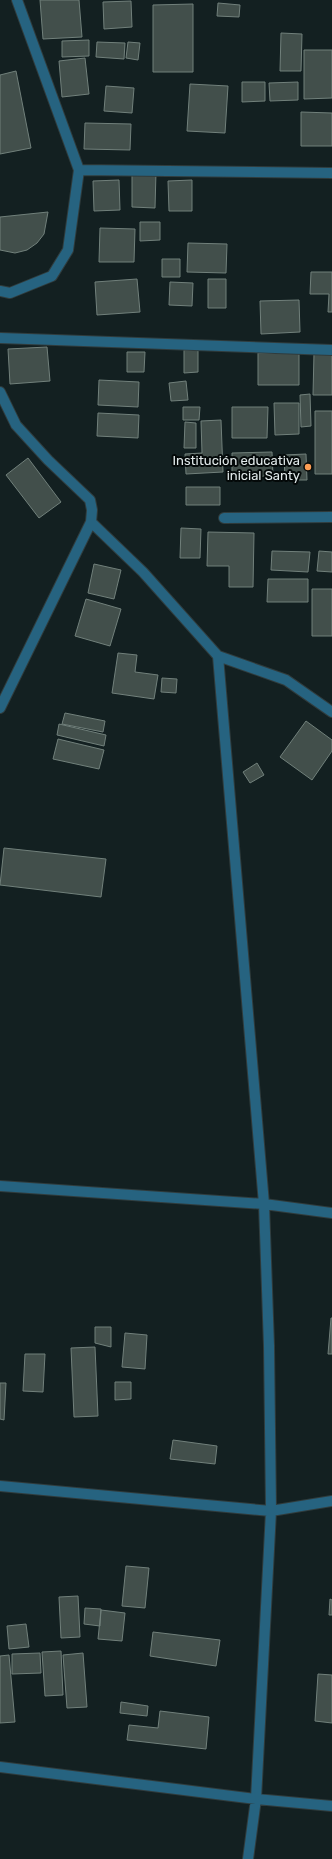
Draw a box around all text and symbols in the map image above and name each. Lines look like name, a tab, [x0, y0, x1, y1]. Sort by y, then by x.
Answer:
place label: Institución educativa inicial Santy	[172, 453, 300, 483]
marker: Institución educativa inicial Santy	[303, 462, 313, 472]

